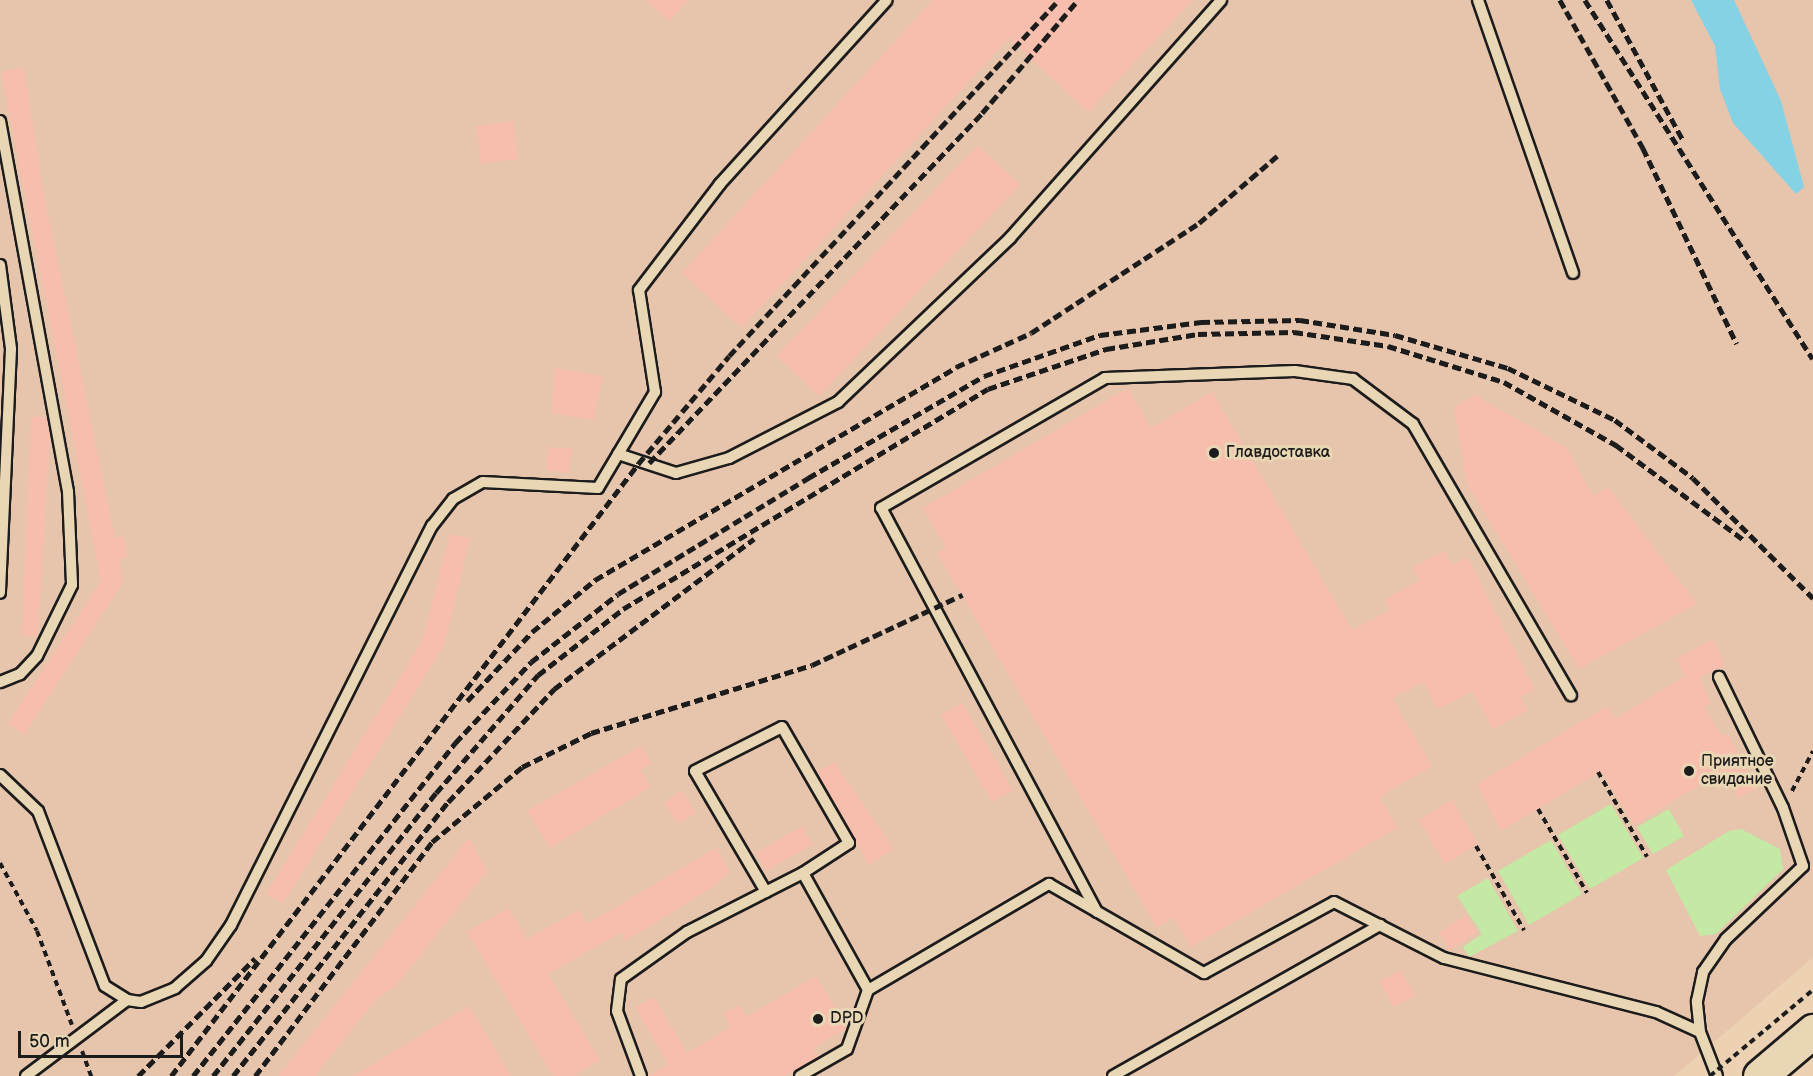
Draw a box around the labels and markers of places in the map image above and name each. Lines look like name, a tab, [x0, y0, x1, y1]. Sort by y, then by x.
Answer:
place label: Главдоставка	[1226, 443, 1330, 463]
marker: Главдоставка	[1207, 446, 1221, 460]
place label: Приятное свидание	[1701, 752, 1774, 790]
marker: Приятное свидание	[1682, 764, 1696, 778]
place label: DPD	[830, 1009, 863, 1029]
marker: DPD	[811, 1012, 825, 1026]

